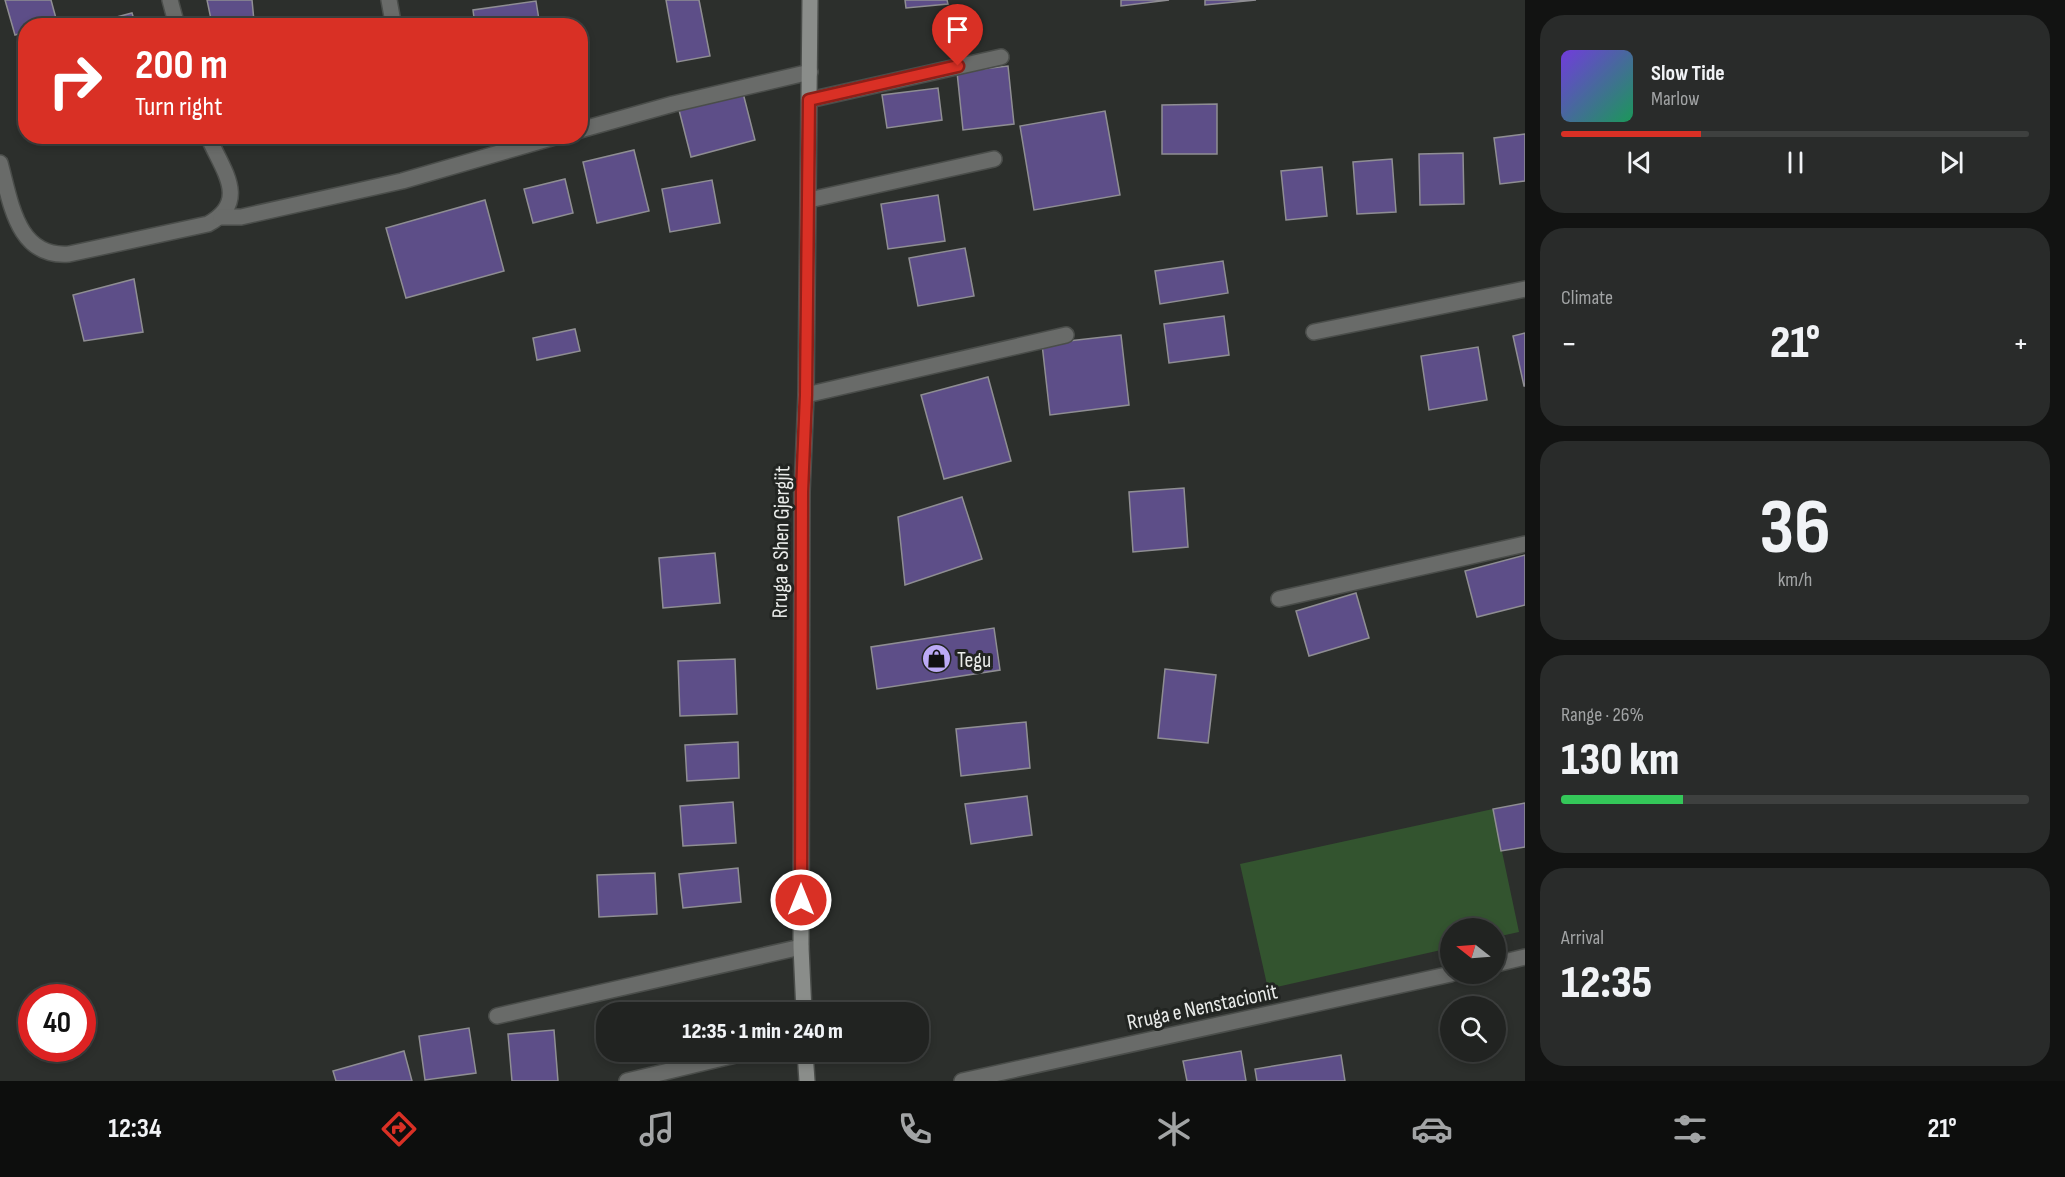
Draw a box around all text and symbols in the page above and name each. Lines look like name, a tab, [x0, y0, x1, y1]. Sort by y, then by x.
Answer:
pin	[932, 4, 983, 66]
icon: arrive	[941, 13, 974, 46]
text: 200 m	[135, 40, 228, 91]
icon: right	[36, 42, 114, 120]
text: Slow Tide	[1651, 60, 1725, 87]
text: Marlow	[1651, 87, 1699, 111]
text: Turn right	[135, 91, 222, 123]
icon: previous	[1623, 146, 1656, 179]
icon: pause	[1779, 146, 1812, 179]
icon: next	[1935, 146, 1968, 179]
text: Climate	[1561, 286, 1613, 310]
text: 21°	[1770, 316, 1820, 371]
text: −	[1561, 324, 1577, 364]
text: +	[2013, 324, 2029, 364]
street label: Rruga e Shen Gjergjit	[767, 465, 796, 619]
text: 36	[1759, 482, 1831, 575]
text: km/h	[1778, 568, 1812, 592]
shop icon: Tegu	[920, 643, 952, 675]
place label: Tegu	[957, 647, 991, 674]
text: Range · 26%	[1561, 703, 1644, 727]
text: 130 km	[1561, 733, 1679, 788]
position arrow	[769, 868, 833, 932]
north arrow	[1440, 918, 1506, 984]
map controls	[1440, 918, 1506, 1062]
text: Arrival	[1561, 926, 1604, 950]
text: 12:35	[1561, 956, 1652, 1011]
street label: Rruga e Nenstacionit	[1125, 978, 1280, 1037]
speed limit sign: 40	[18, 984, 96, 1062]
button: search	[1440, 996, 1506, 1062]
text: 12:35 · 1 min · 240 m	[682, 1018, 843, 1045]
icon: directions	[378, 1108, 420, 1150]
icon: music	[636, 1108, 678, 1150]
icon: phone	[894, 1108, 936, 1150]
icon: climate	[1153, 1108, 1195, 1150]
icon: car	[1411, 1108, 1453, 1150]
icon: filters	[1669, 1108, 1711, 1150]
text: 12:34	[108, 1113, 162, 1145]
text: 21°	[1927, 1113, 1957, 1145]

